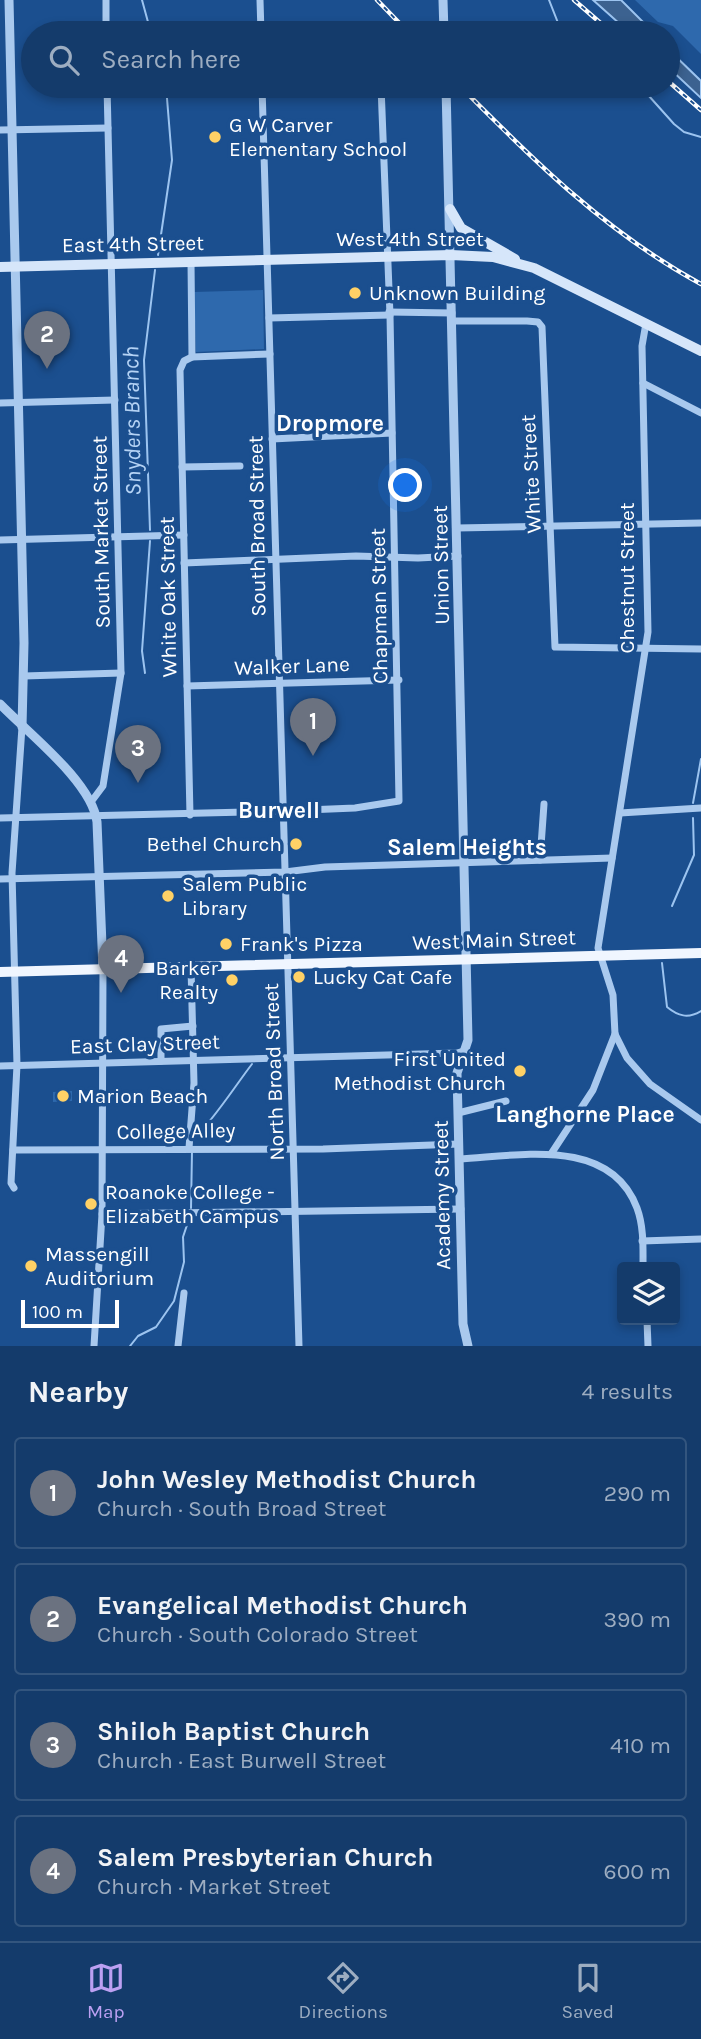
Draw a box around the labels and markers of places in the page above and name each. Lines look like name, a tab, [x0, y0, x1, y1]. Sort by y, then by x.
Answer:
place label: G W Carver Elementary School	[229, 113, 407, 161]
marker: G W Carver Elementary School	[207, 129, 223, 145]
place label: Unknown Building	[369, 281, 546, 305]
marker: Unknown Building	[347, 285, 363, 301]
pin: 2	[24, 311, 70, 369]
pin: 1	[290, 698, 336, 756]
pin: 3	[115, 725, 161, 783]
place label: Bethel Church	[147, 832, 282, 856]
marker: Bethel Church	[288, 836, 304, 852]
place label: Salem Public Library	[182, 872, 307, 920]
marker: Salem Public Library	[160, 888, 176, 904]
place label: Frank's Pizza	[240, 932, 363, 956]
pin: 4	[98, 935, 144, 993]
marker: Frank's Pizza	[218, 936, 234, 952]
place label: Barker Realty	[156, 956, 218, 1004]
place label: Lucky Cat Cafe	[313, 965, 452, 989]
marker: Lucky Cat Cafe	[291, 969, 307, 985]
marker: Barker Realty	[224, 972, 240, 988]
place label: First United Methodist Church	[333, 1047, 506, 1095]
marker: First United Methodist Church	[512, 1063, 528, 1079]
place label: Marion Beach	[77, 1084, 208, 1108]
marker: Marion Beach	[55, 1088, 71, 1104]
place label: Roanoke College - Elizabeth Campus	[105, 1180, 279, 1228]
marker: Roanoke College - Elizabeth Campus	[83, 1196, 99, 1212]
place label: Massengill Auditorium	[45, 1242, 154, 1290]
marker: Massengill Auditorium	[23, 1258, 39, 1274]

